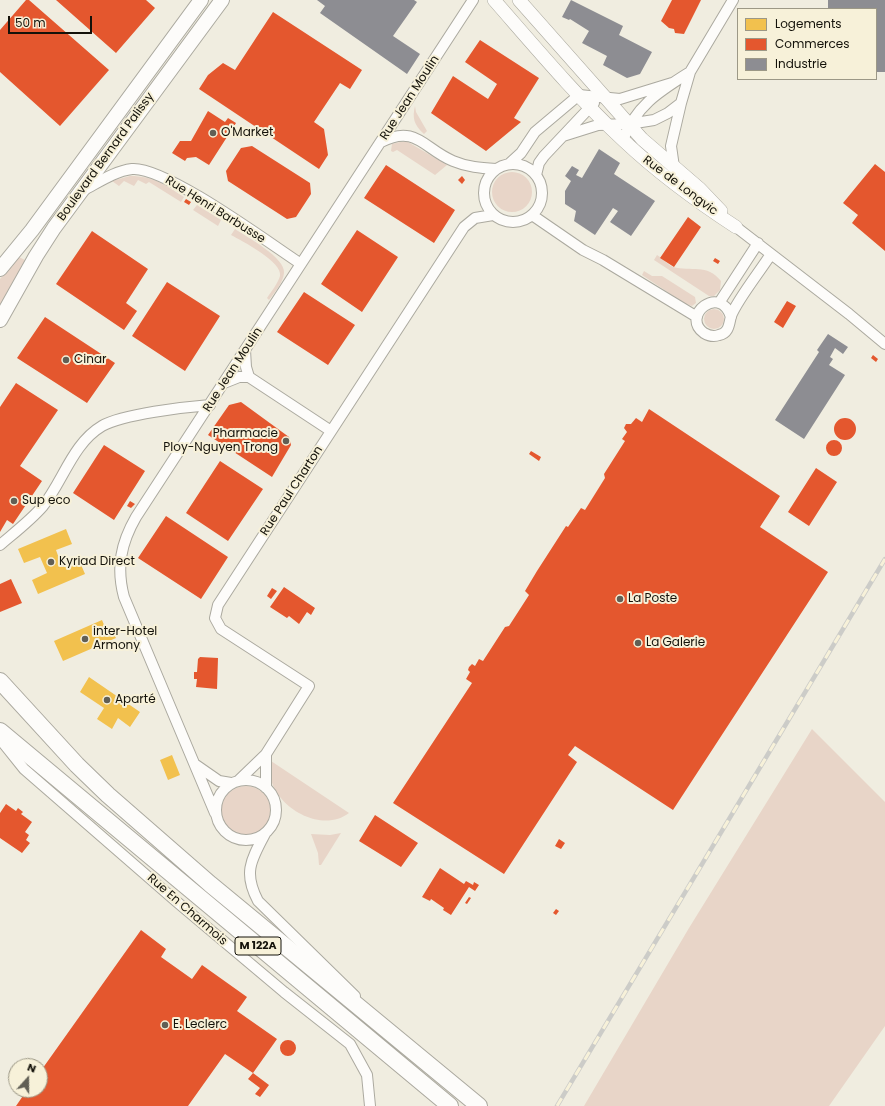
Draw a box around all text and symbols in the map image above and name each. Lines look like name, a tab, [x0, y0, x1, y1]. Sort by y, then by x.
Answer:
scale bar	[10, 8, 94, 34]
legend	[737, 8, 877, 80]
text: 50 m	[15, 14, 46, 31]
text: Logements	[775, 15, 842, 32]
text: Commerces	[775, 35, 850, 52]
street label: Rue Jean Moulin	[377, 53, 443, 143]
text: Industrie	[775, 55, 827, 72]
street label: Boulevard Bernard Palissy	[55, 90, 157, 224]
place label: O'Market	[221, 126, 273, 140]
marker: O'Market	[208, 128, 218, 138]
street label: Rue de Longvic	[640, 153, 720, 219]
street label: Rue Henri Barbusse	[162, 173, 268, 247]
street label: Rue Jean Moulin	[200, 325, 266, 415]
place label: Cinar	[74, 353, 106, 367]
marker: Cinar	[61, 355, 71, 365]
place label: Pharmacie Ploy-Nguyen Trong	[163, 427, 278, 455]
marker: Pharmacie Ploy-Nguyen Trong	[281, 436, 291, 446]
street label: Rue Paul Charton	[258, 444, 326, 538]
place label: Sup eco	[22, 494, 70, 508]
marker: Sup eco	[9, 496, 19, 506]
place label: Kyriad Direct	[59, 555, 135, 569]
marker: Kyriad Direct	[46, 557, 56, 567]
place label: La Poste	[628, 592, 677, 606]
marker: La Poste	[615, 594, 625, 604]
place label: inter-Hotel Armony	[93, 625, 157, 653]
marker: inter-Hotel Armony	[80, 634, 90, 644]
place label: La Galerie	[646, 636, 705, 650]
marker: La Galerie	[633, 638, 643, 648]
place label: Aparté	[115, 693, 156, 707]
marker: Aparté	[102, 695, 112, 705]
street label: Rue En Charmois	[144, 871, 230, 949]
road number: M 122A	[235, 937, 281, 955]
place label: E. Leclerc	[173, 1018, 227, 1032]
marker: E. Leclerc	[160, 1020, 170, 1030]
north arrow	[8, 1058, 48, 1098]
text: N	[25, 1059, 39, 1077]

